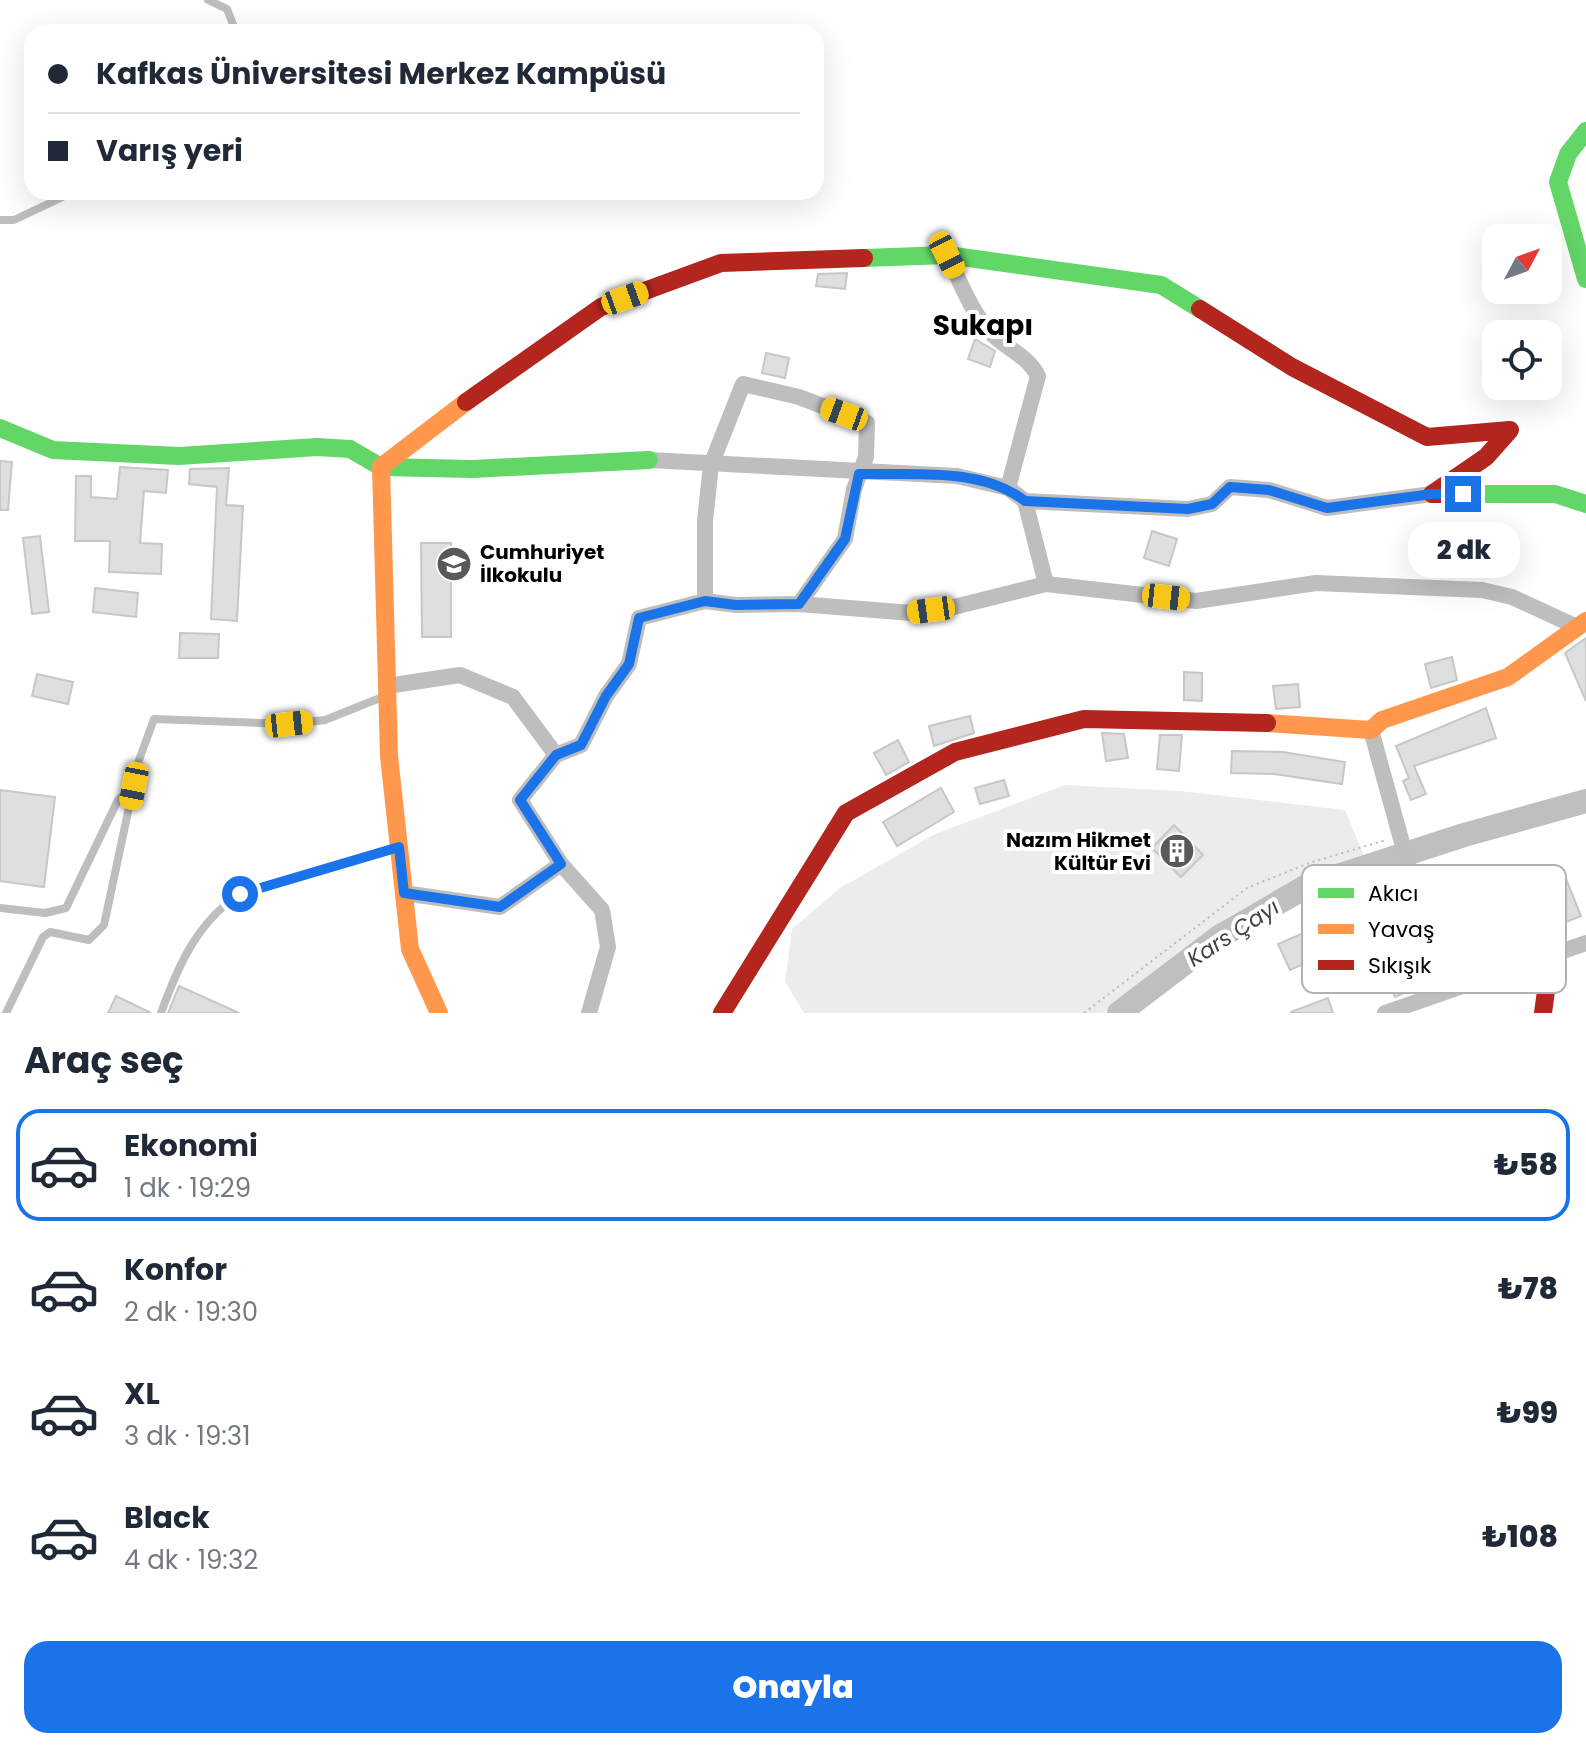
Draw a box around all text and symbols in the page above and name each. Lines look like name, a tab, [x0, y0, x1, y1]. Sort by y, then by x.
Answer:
text: Kafkas Üniversitesi Merkez Kampüsü	[96, 52, 666, 95]
text: Varış yeri	[96, 129, 243, 172]
north arrow	[1482, 224, 1562, 304]
map controls	[1482, 224, 1562, 400]
car	[925, 228, 969, 282]
car	[598, 279, 652, 317]
district label: Sukapı	[933, 306, 1033, 345]
button: locate	[1482, 320, 1562, 400]
car	[817, 395, 871, 433]
route end	[1445, 476, 1481, 512]
callout: 2 dk	[1407, 522, 1519, 578]
text: 2 dk	[1437, 532, 1491, 568]
place label: Cumhuriyet İlkokulu	[480, 538, 604, 589]
school or university icon: Cumhuriyet İlkokulu	[435, 545, 473, 583]
car	[1141, 583, 1191, 611]
car	[906, 595, 956, 625]
car	[264, 710, 314, 738]
car	[118, 760, 150, 812]
place label: Nazım Hikmet Kültür Evi	[1006, 826, 1151, 877]
building icon: Nazım Hikmet Kültür Evi	[1158, 832, 1196, 870]
legend	[1302, 865, 1566, 993]
route start	[222, 876, 258, 912]
text: Akıcı	[1368, 878, 1418, 909]
water label: Kars Çayı	[1181, 892, 1285, 974]
text: Yavaş	[1368, 914, 1434, 945]
text: Sıkışık	[1368, 950, 1432, 981]
text: Araç seç	[24, 1035, 184, 1086]
text: Ekonomi	[124, 1124, 258, 1167]
icon: car	[28, 1129, 100, 1201]
text: ₺58	[1494, 1143, 1558, 1186]
text: 1 dk · 19:29	[124, 1170, 251, 1206]
text: Konfor	[124, 1248, 227, 1291]
icon: car	[28, 1253, 100, 1325]
text: ₺78	[1498, 1267, 1558, 1310]
text: 2 dk · 19:30	[124, 1294, 258, 1330]
text: XL	[124, 1372, 160, 1415]
icon: car	[28, 1377, 100, 1449]
text: ₺99	[1497, 1391, 1558, 1434]
text: 3 dk · 19:31	[124, 1418, 251, 1454]
text: Black	[124, 1496, 210, 1539]
icon: car	[28, 1501, 100, 1573]
text: ₺108	[1482, 1515, 1558, 1558]
text: 4 dk · 19:32	[124, 1542, 258, 1578]
button: Onayla	[24, 1641, 1562, 1733]

